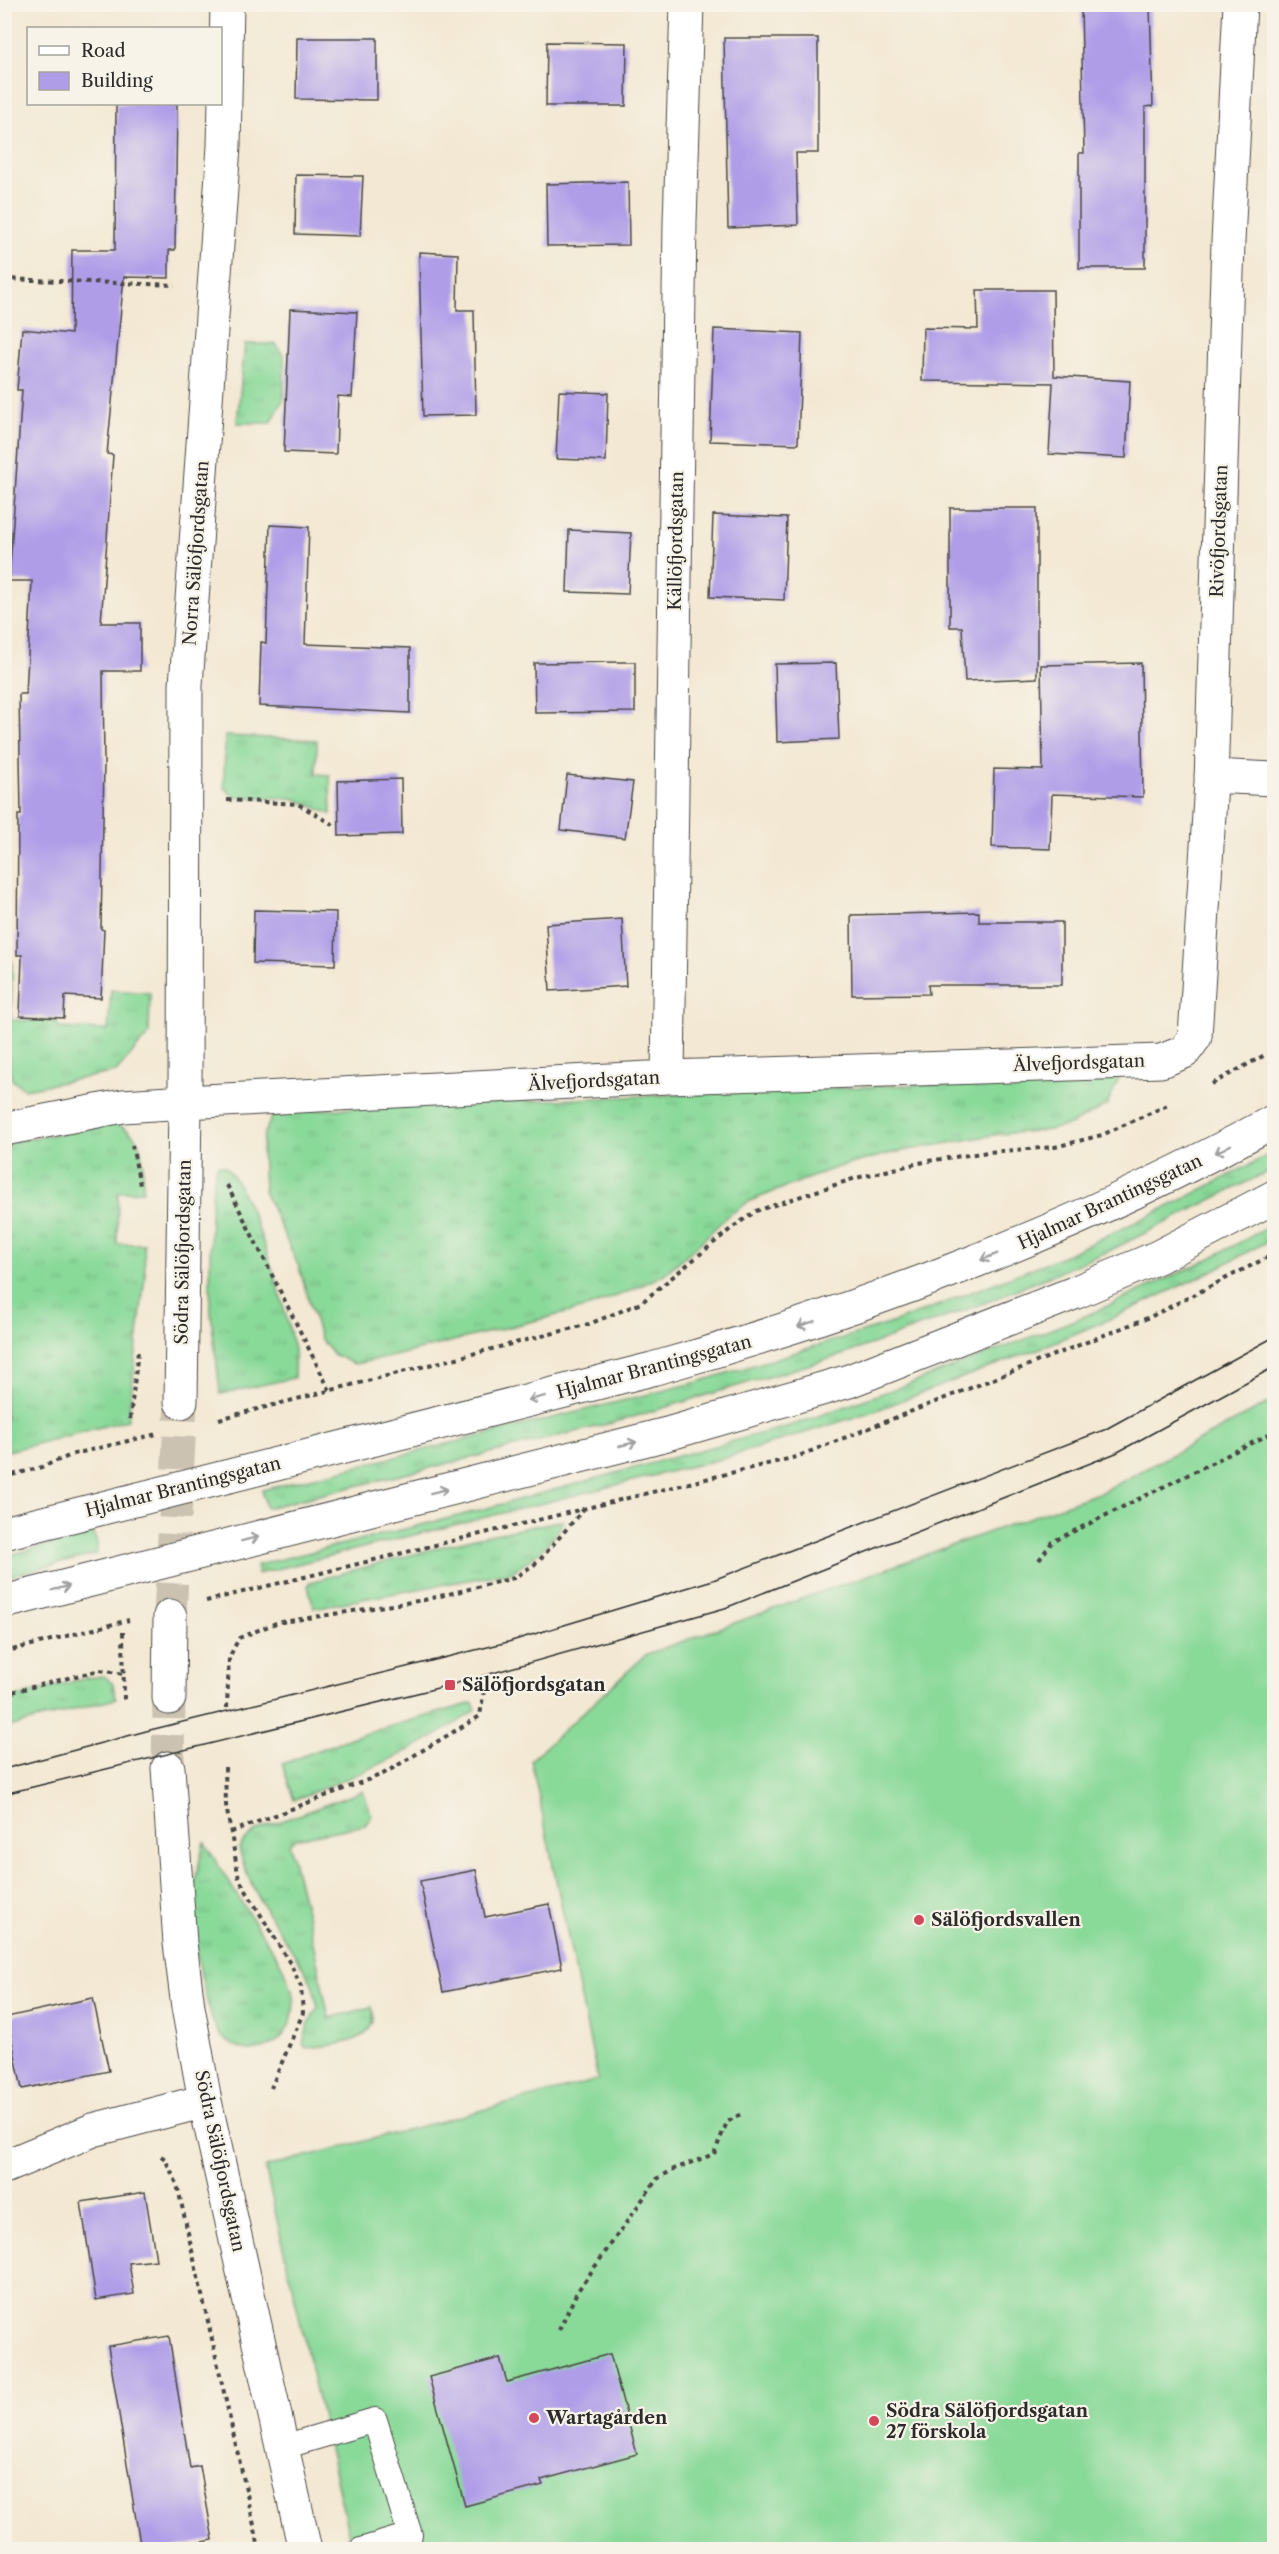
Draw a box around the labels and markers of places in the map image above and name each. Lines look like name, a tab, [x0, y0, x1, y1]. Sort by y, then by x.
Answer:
place label: Sälöfjordsgatan	[462, 1674, 606, 1696]
marker: Sälöfjordsgatan	[443, 1678, 457, 1692]
place label: Sälöfjordsvallen	[931, 1909, 1081, 1931]
marker: Sälöfjordsvallen	[912, 1913, 926, 1927]
place label: Södra Sälöfjordsgatan 27 förskola	[886, 2400, 1089, 2443]
place label: Wartagården	[545, 2407, 668, 2429]
marker: Wartagården	[527, 2411, 541, 2425]
marker: Södra Sälöfjordsgatan 27 förskola	[867, 2414, 881, 2428]

